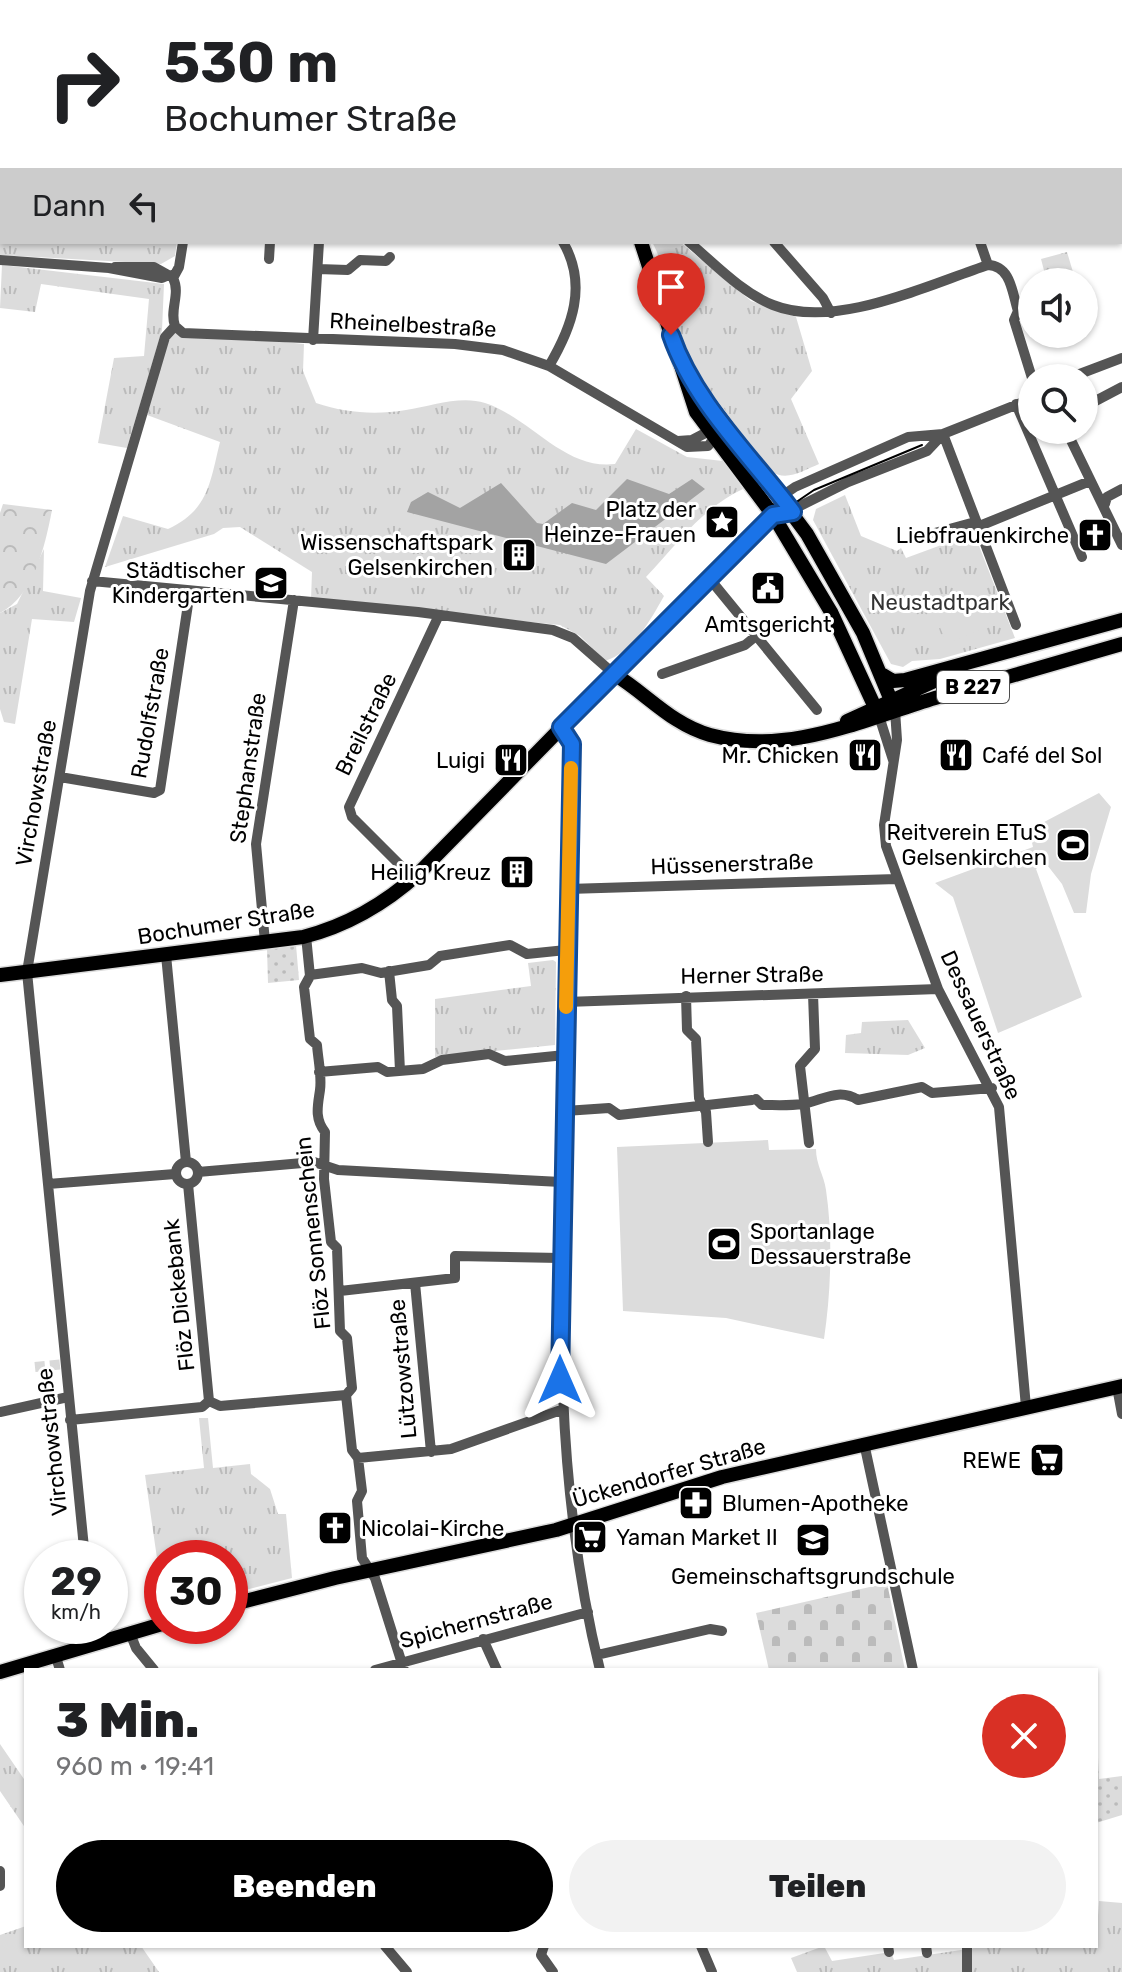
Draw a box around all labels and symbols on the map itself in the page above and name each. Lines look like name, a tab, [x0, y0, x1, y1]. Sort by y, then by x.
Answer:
pin	[637, 253, 705, 335]
street label: Rheinelbestraße	[329, 307, 497, 343]
place label: Platz der Heinze-Frauen	[544, 496, 697, 548]
place icon: Platz der Heinze-Frauen	[703, 503, 741, 541]
church icon: Liebfrauenkirche	[1076, 516, 1114, 554]
place label: Liebfrauenkirche	[896, 522, 1069, 549]
place label: Wissenschaftspark Gelsenkirchen	[300, 529, 494, 581]
building icon: Wissenschaftspark Gelsenkirchen	[500, 536, 538, 574]
place label: Städtischer Kindergarten	[112, 557, 246, 609]
school or university icon: Städtischer Kindergarten	[252, 564, 290, 602]
public building icon: Amtsgericht	[749, 569, 787, 607]
park label: Neustadtpark	[870, 589, 1010, 616]
place label: Amtsgericht	[704, 611, 832, 638]
street label: Rudolfstraße	[125, 645, 175, 781]
street label: Breilstraße	[329, 668, 403, 780]
road number: B 227	[937, 671, 1009, 703]
street label: Stephanstraße	[224, 691, 272, 845]
street label: Virchowstraße	[10, 718, 62, 868]
restaurant icon: Mr. Chicken	[846, 736, 884, 774]
restaurant icon: Café del Sol	[937, 736, 975, 774]
restaurant icon: Luigi	[492, 741, 530, 779]
place label: Mr. Chicken	[721, 742, 839, 769]
place label: Café del Sol	[982, 742, 1102, 769]
place label: Luigi	[436, 747, 485, 774]
place label: Reitverein ETuS Gelsenkirchen	[887, 819, 1047, 871]
sports icon: Reitverein ETuS Gelsenkirchen	[1054, 826, 1092, 864]
street label: Hüssenerstraße	[650, 848, 814, 880]
building icon: Heilig Kreuz	[498, 853, 536, 891]
place label: Heilig Kreuz	[370, 859, 491, 886]
street label: Bochumer Straße	[135, 896, 317, 950]
street label: Dessauerstraße	[935, 946, 1027, 1104]
street label: Herner Straße	[680, 960, 824, 990]
street label: Flöz Sonnenschein	[289, 1135, 337, 1331]
street label: Flöz Dickebank	[158, 1217, 200, 1372]
place label: Sportanlage Dessauerstraße	[750, 1218, 911, 1270]
sports icon: Sportanlage Dessauerstraße	[705, 1225, 743, 1263]
street label: Lützowstraße	[383, 1298, 423, 1440]
position arrow	[518, 1338, 602, 1422]
street label: Virchowstraße	[31, 1367, 73, 1517]
street label: Ückendorfer Straße	[569, 1432, 769, 1514]
supermarket icon: REWE	[1028, 1441, 1066, 1479]
place label: REWE	[962, 1447, 1021, 1474]
pharmacy icon: Blumen-Apotheke	[677, 1484, 715, 1522]
place label: Blumen-Apotheke	[722, 1490, 908, 1517]
church icon: Nicolai-Kirche	[316, 1509, 354, 1547]
place label: Nicolai-Kirche	[361, 1515, 504, 1542]
supermarket icon: Yaman Market II	[571, 1518, 609, 1556]
school or university icon: Gemeinschaftsgrundschule	[794, 1521, 832, 1559]
place label: Yaman Market II	[616, 1524, 778, 1551]
speed limit sign: 30	[144, 1540, 248, 1644]
place label: Gemeinschaftsgrundschule	[671, 1563, 955, 1590]
street label: Spichernstraße	[397, 1588, 555, 1654]

